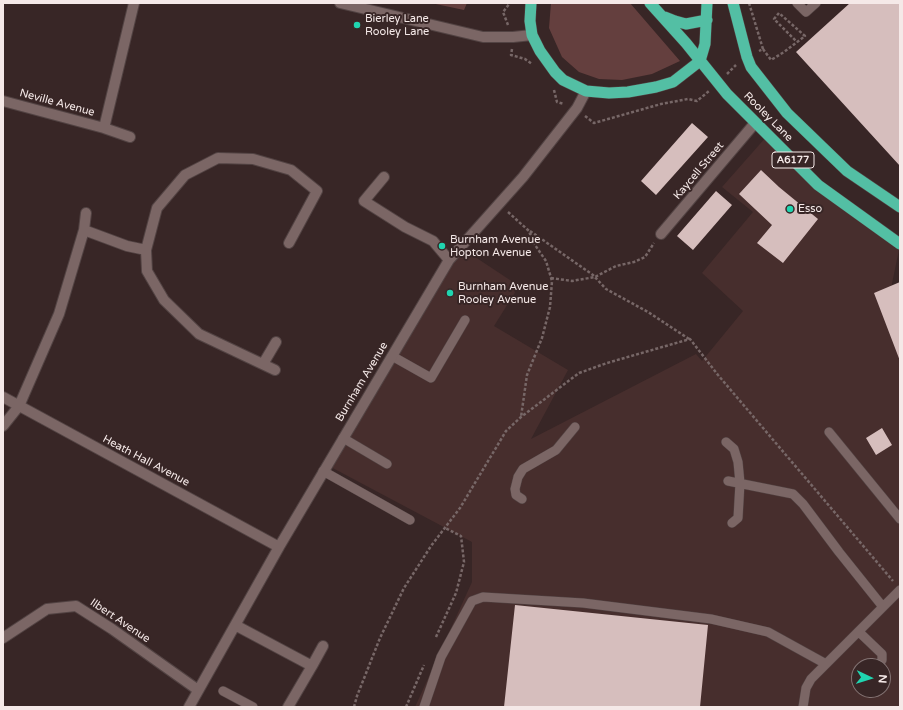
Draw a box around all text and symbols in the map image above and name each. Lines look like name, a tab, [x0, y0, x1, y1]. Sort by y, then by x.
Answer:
place label: Bierley Lane Rooley Lane	[365, 12, 429, 38]
marker: Bierley Lane Rooley Lane	[352, 20, 362, 30]
street label: Neville Avenue	[18, 87, 96, 119]
street label: Rooley Lane	[741, 90, 795, 144]
street label: Kaycell Street	[671, 140, 727, 202]
road number: A6177	[772, 152, 814, 168]
place label: Esso	[798, 202, 822, 216]
marker: Esso	[785, 204, 795, 214]
place label: Burnham Avenue Hopton Avenue	[450, 233, 540, 259]
marker: Burnham Avenue Hopton Avenue	[437, 241, 447, 251]
place label: Burnham Avenue Rooley Avenue	[458, 280, 548, 306]
marker: Burnham Avenue Rooley Avenue	[445, 288, 455, 298]
street label: Burnham Avenue	[333, 340, 391, 424]
street label: Heath Hall Avenue	[100, 433, 192, 489]
street label: Ilbert Avenue	[87, 596, 153, 646]
north arrow	[851, 658, 891, 698]
text: N	[876, 674, 889, 684]

